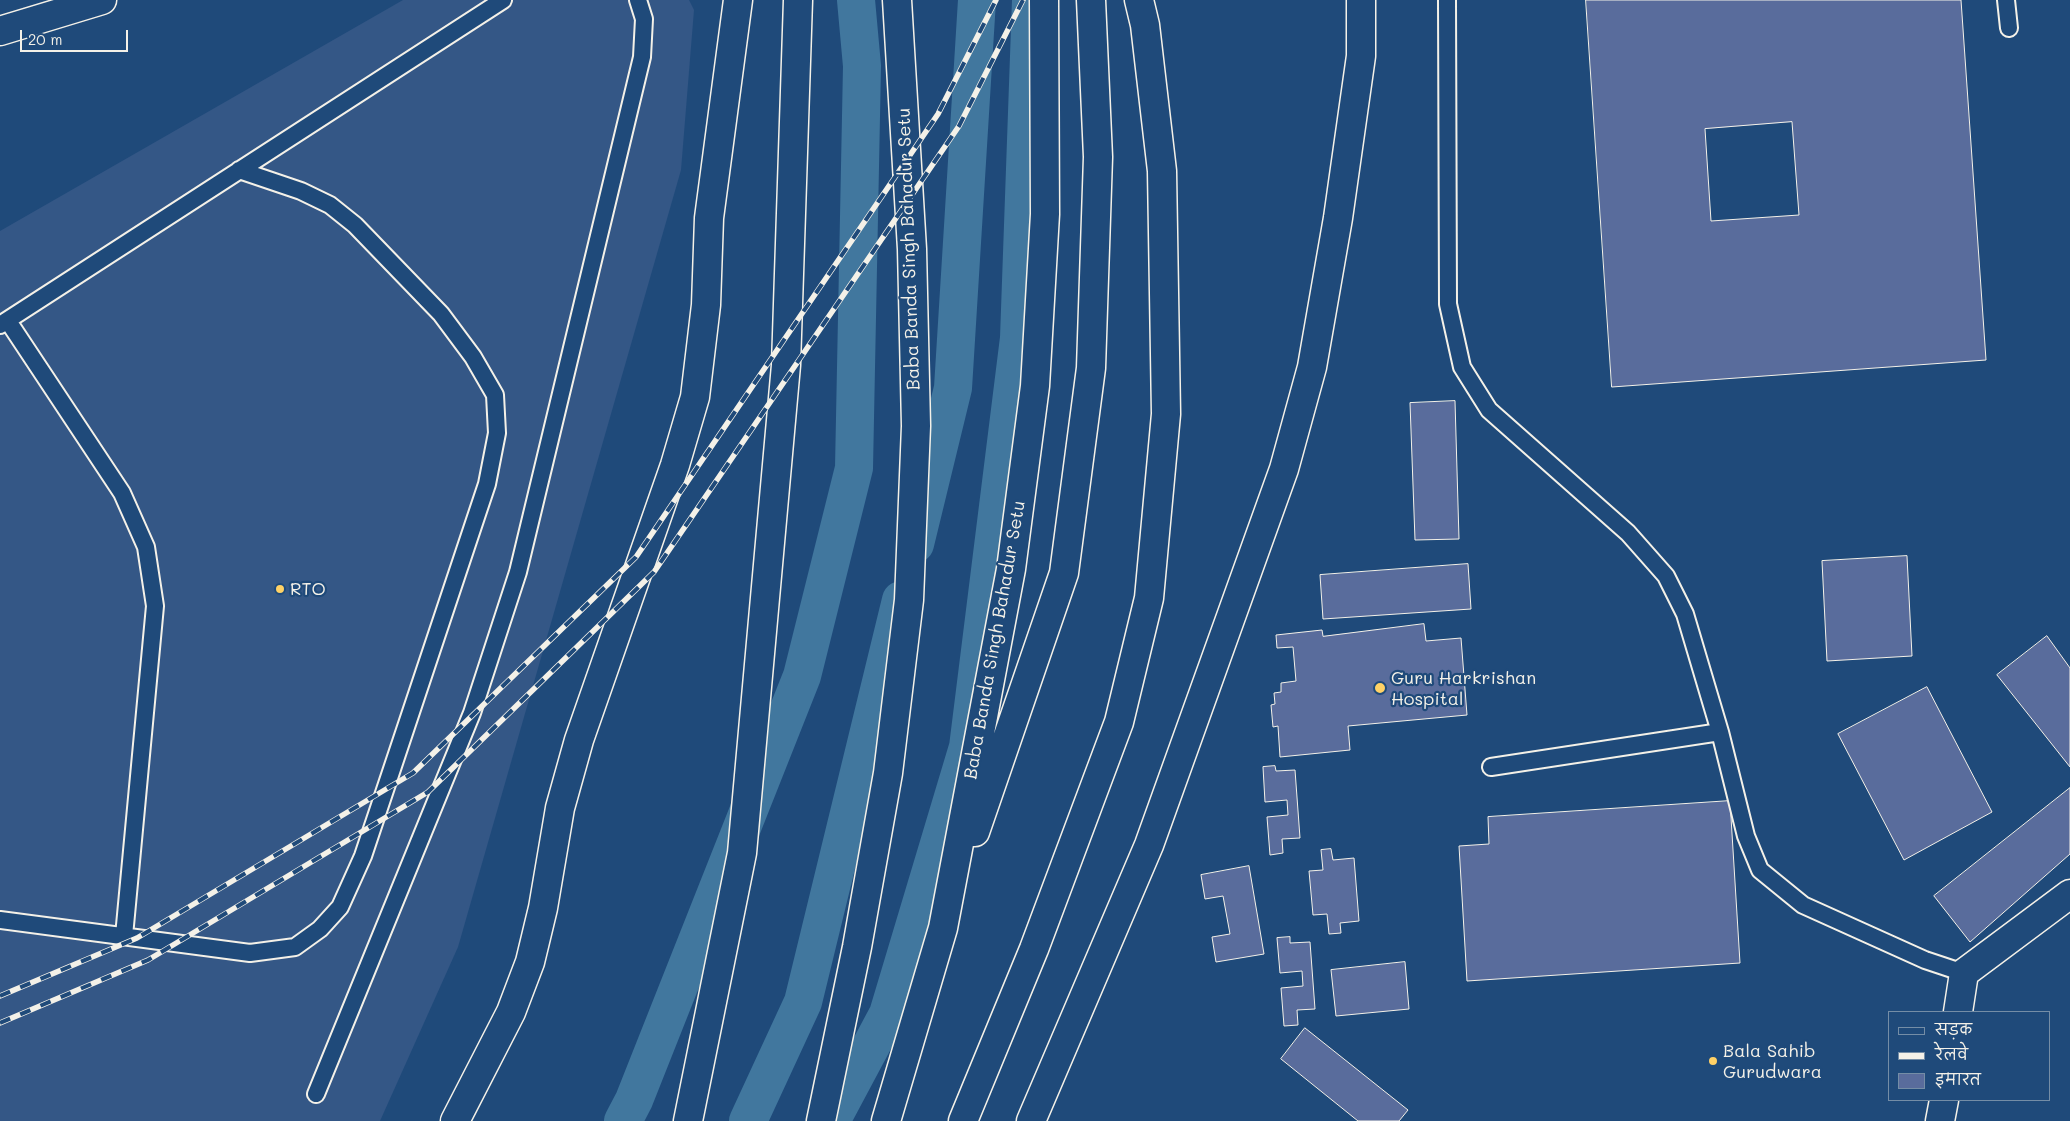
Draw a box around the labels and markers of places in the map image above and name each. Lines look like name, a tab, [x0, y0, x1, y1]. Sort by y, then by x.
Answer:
place label: RTO	[290, 578, 326, 600]
marker: RTO	[274, 583, 286, 595]
place label: Guru Harkrishan Hospital	[1391, 667, 1536, 710]
marker: Guru Harkrishan Hospital	[1373, 681, 1387, 695]
place label: Bala Sahib Gurudwara	[1723, 1040, 1822, 1082]
marker: Bala Sahib Gurudwara	[1707, 1055, 1719, 1067]

